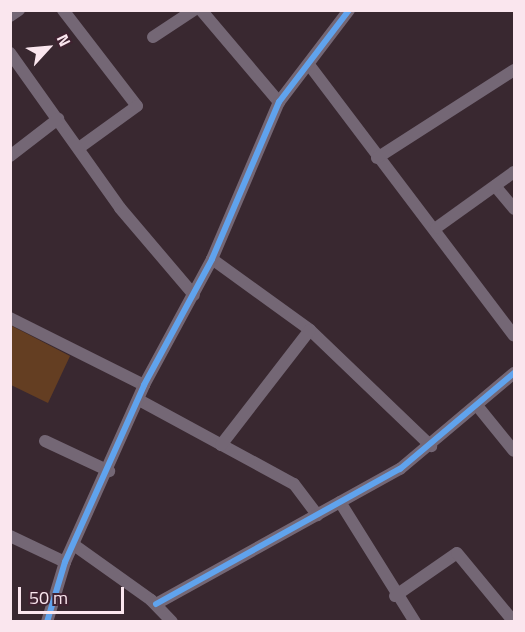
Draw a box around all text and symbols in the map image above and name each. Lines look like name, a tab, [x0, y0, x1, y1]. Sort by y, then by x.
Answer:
north arrow	[18, 18, 78, 78]
text: N	[51, 30, 77, 50]
scale bar	[21, 575, 128, 613]
text: 50 m	[29, 584, 68, 611]

